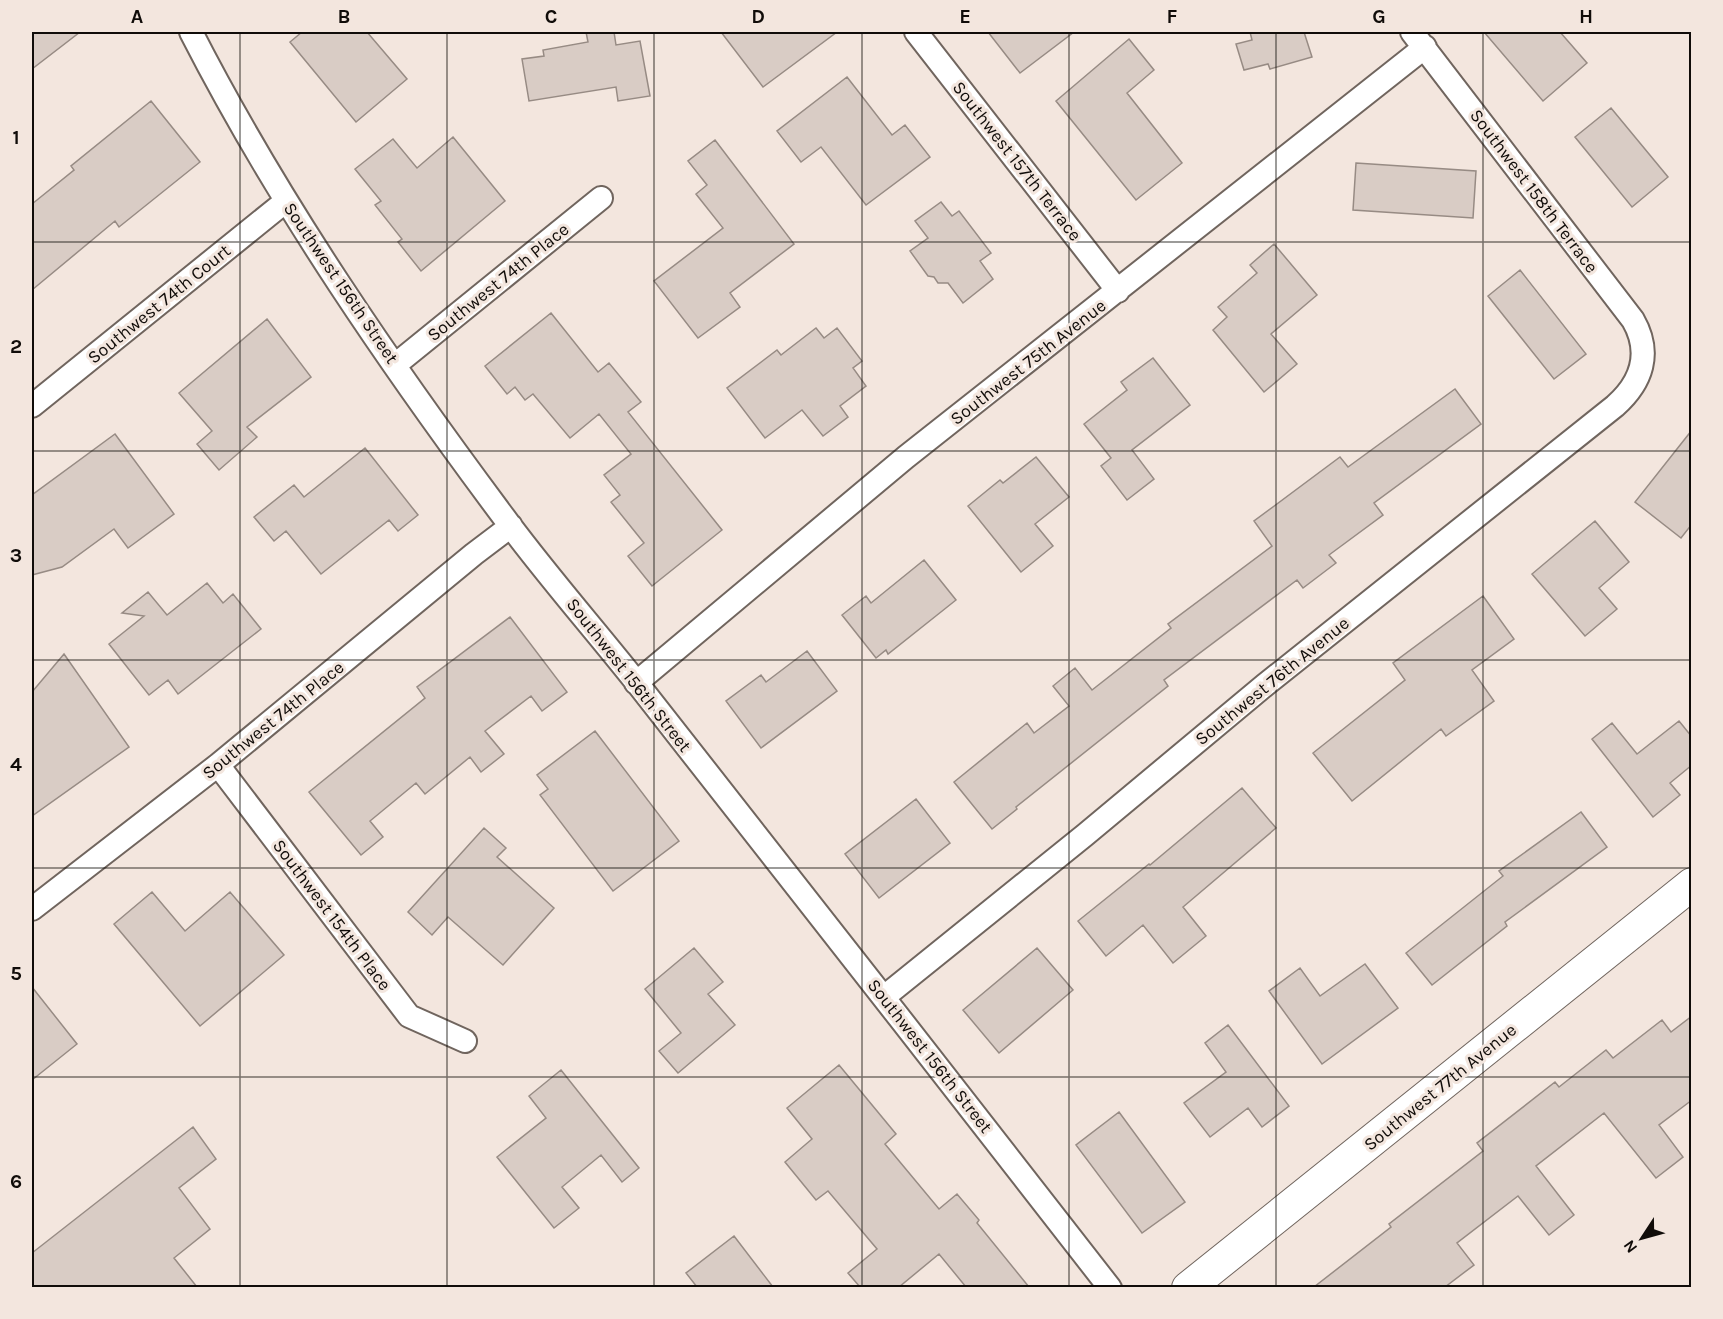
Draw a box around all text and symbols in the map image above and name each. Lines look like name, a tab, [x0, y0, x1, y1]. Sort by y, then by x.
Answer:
text: A	[131, 5, 144, 28]
text: B	[338, 5, 350, 28]
text: C	[545, 5, 557, 28]
text: D	[751, 5, 765, 28]
text: E	[959, 5, 971, 28]
text: F	[1167, 5, 1178, 28]
text: G	[1372, 5, 1386, 28]
text: H	[1579, 5, 1593, 28]
street label: Southwest 157th Terrace	[948, 77, 1086, 245]
street label: Southwest 158th Terrace	[1465, 105, 1603, 277]
text: 1	[12, 126, 20, 149]
street label: Southwest 156th Street	[279, 198, 403, 368]
street label: Southwest 74th Place	[423, 218, 573, 346]
street label: Southwest 74th Court	[83, 239, 235, 368]
street label: Southwest 75th Avenue	[946, 294, 1110, 430]
text: 2	[10, 335, 22, 358]
text: 3	[10, 544, 22, 567]
street label: Southwest 156th Street	[562, 593, 696, 757]
street label: Southwest 76th Avenue	[1190, 612, 1354, 750]
street label: Southwest 74th Place	[198, 656, 348, 784]
text: 4	[10, 753, 22, 776]
street label: Southwest 154th Place	[268, 835, 396, 995]
text: 5	[10, 962, 22, 985]
street label: Southwest 156th Street	[863, 974, 997, 1138]
street label: Southwest 77th Avenue	[1359, 1019, 1521, 1155]
text: 6	[10, 1170, 22, 1193]
north arrow	[1612, 1208, 1672, 1268]
text: N	[1619, 1236, 1641, 1257]

